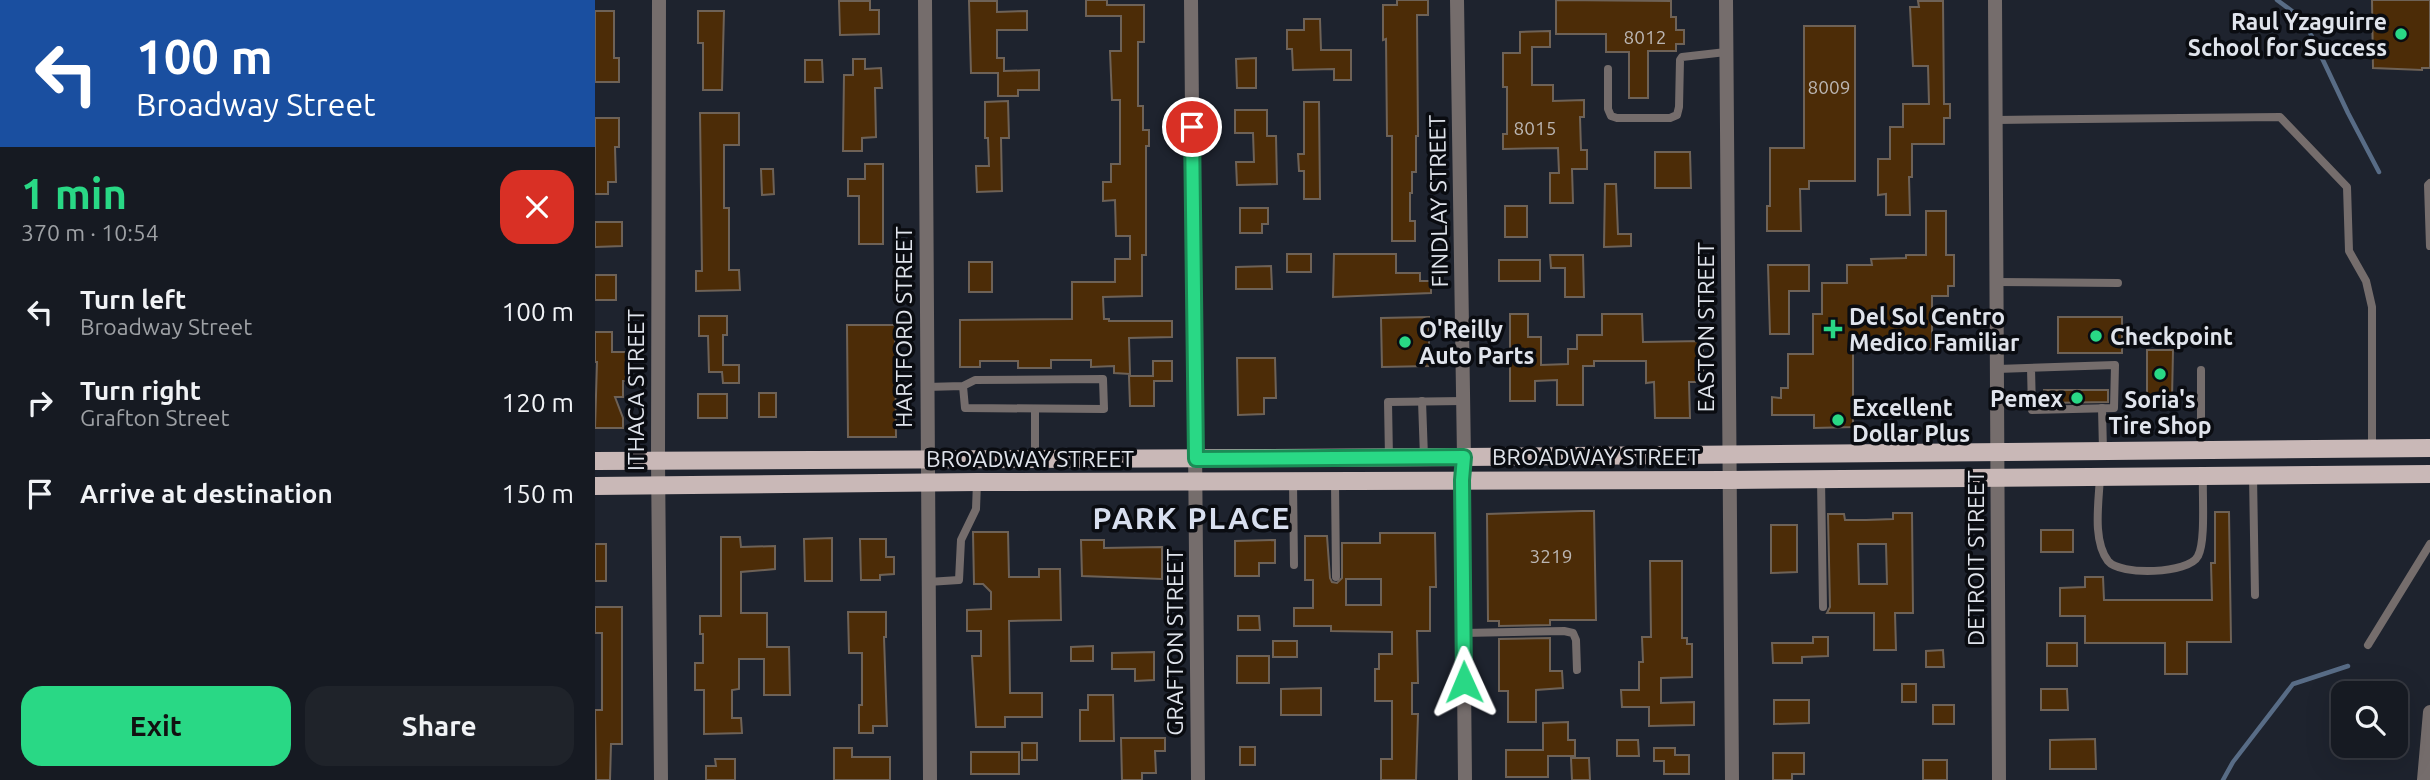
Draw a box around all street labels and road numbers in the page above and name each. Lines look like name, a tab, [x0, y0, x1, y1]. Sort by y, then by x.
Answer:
street label: FINDLAY STREET	[1424, 114, 1452, 288]
street label: HARTFORD STREET	[891, 226, 916, 428]
street label: EASTON STREET	[1693, 242, 1718, 412]
street label: ITHACA STREET	[623, 309, 648, 471]
street label: BROADWAY STREET	[1492, 444, 1700, 469]
street label: BROADWAY STREET	[926, 446, 1134, 471]
street label: DETROIT STREET	[1963, 470, 1988, 646]
street label: GRAFTON STREET	[1162, 548, 1187, 736]

